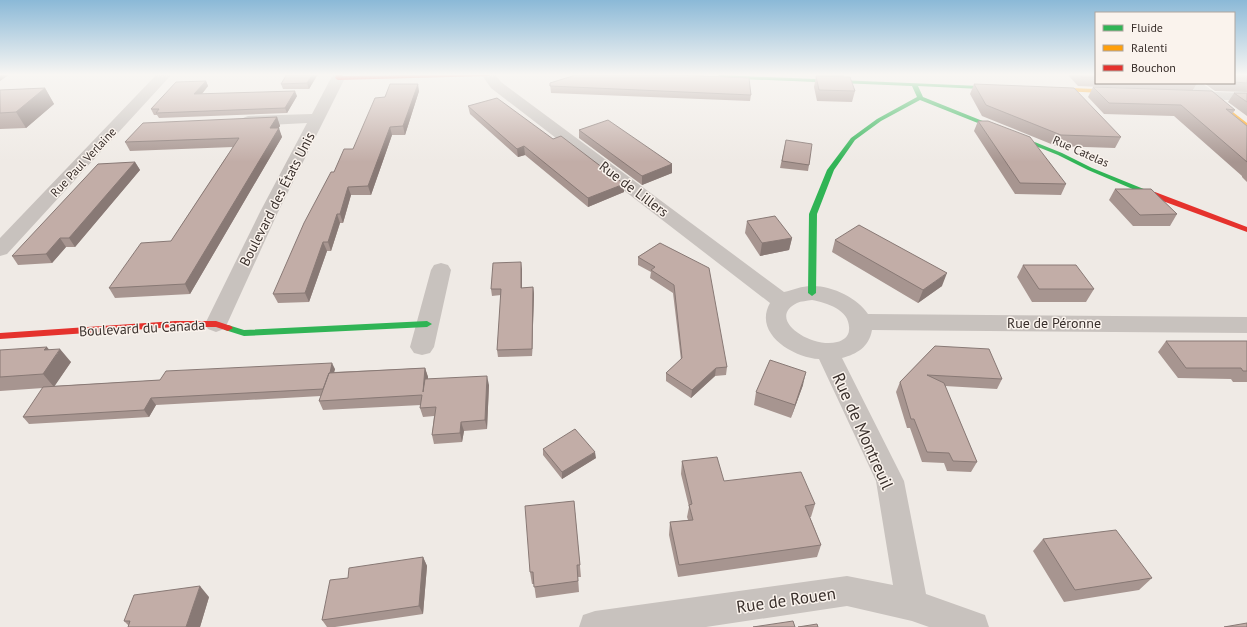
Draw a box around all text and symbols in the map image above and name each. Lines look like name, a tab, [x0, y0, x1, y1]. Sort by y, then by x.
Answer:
legend	[1095, 12, 1235, 84]
text: Fluide	[1131, 20, 1163, 35]
text: Ralenti	[1131, 40, 1167, 55]
text: Bouchon	[1131, 60, 1176, 75]
street label: Rue Paul Verlaine	[47, 124, 119, 200]
street label: Boulevard des États Unis	[235, 129, 319, 269]
street label: Rue Catelas	[1051, 132, 1111, 170]
street label: Rue de Lillers	[596, 157, 672, 221]
street label: Rue de Péronne	[1007, 314, 1101, 332]
street label: Boulevard du Canada	[78, 316, 206, 340]
street label: Rue de Montreuil	[827, 369, 899, 493]
street label: Rue de Rouen	[735, 582, 837, 618]

